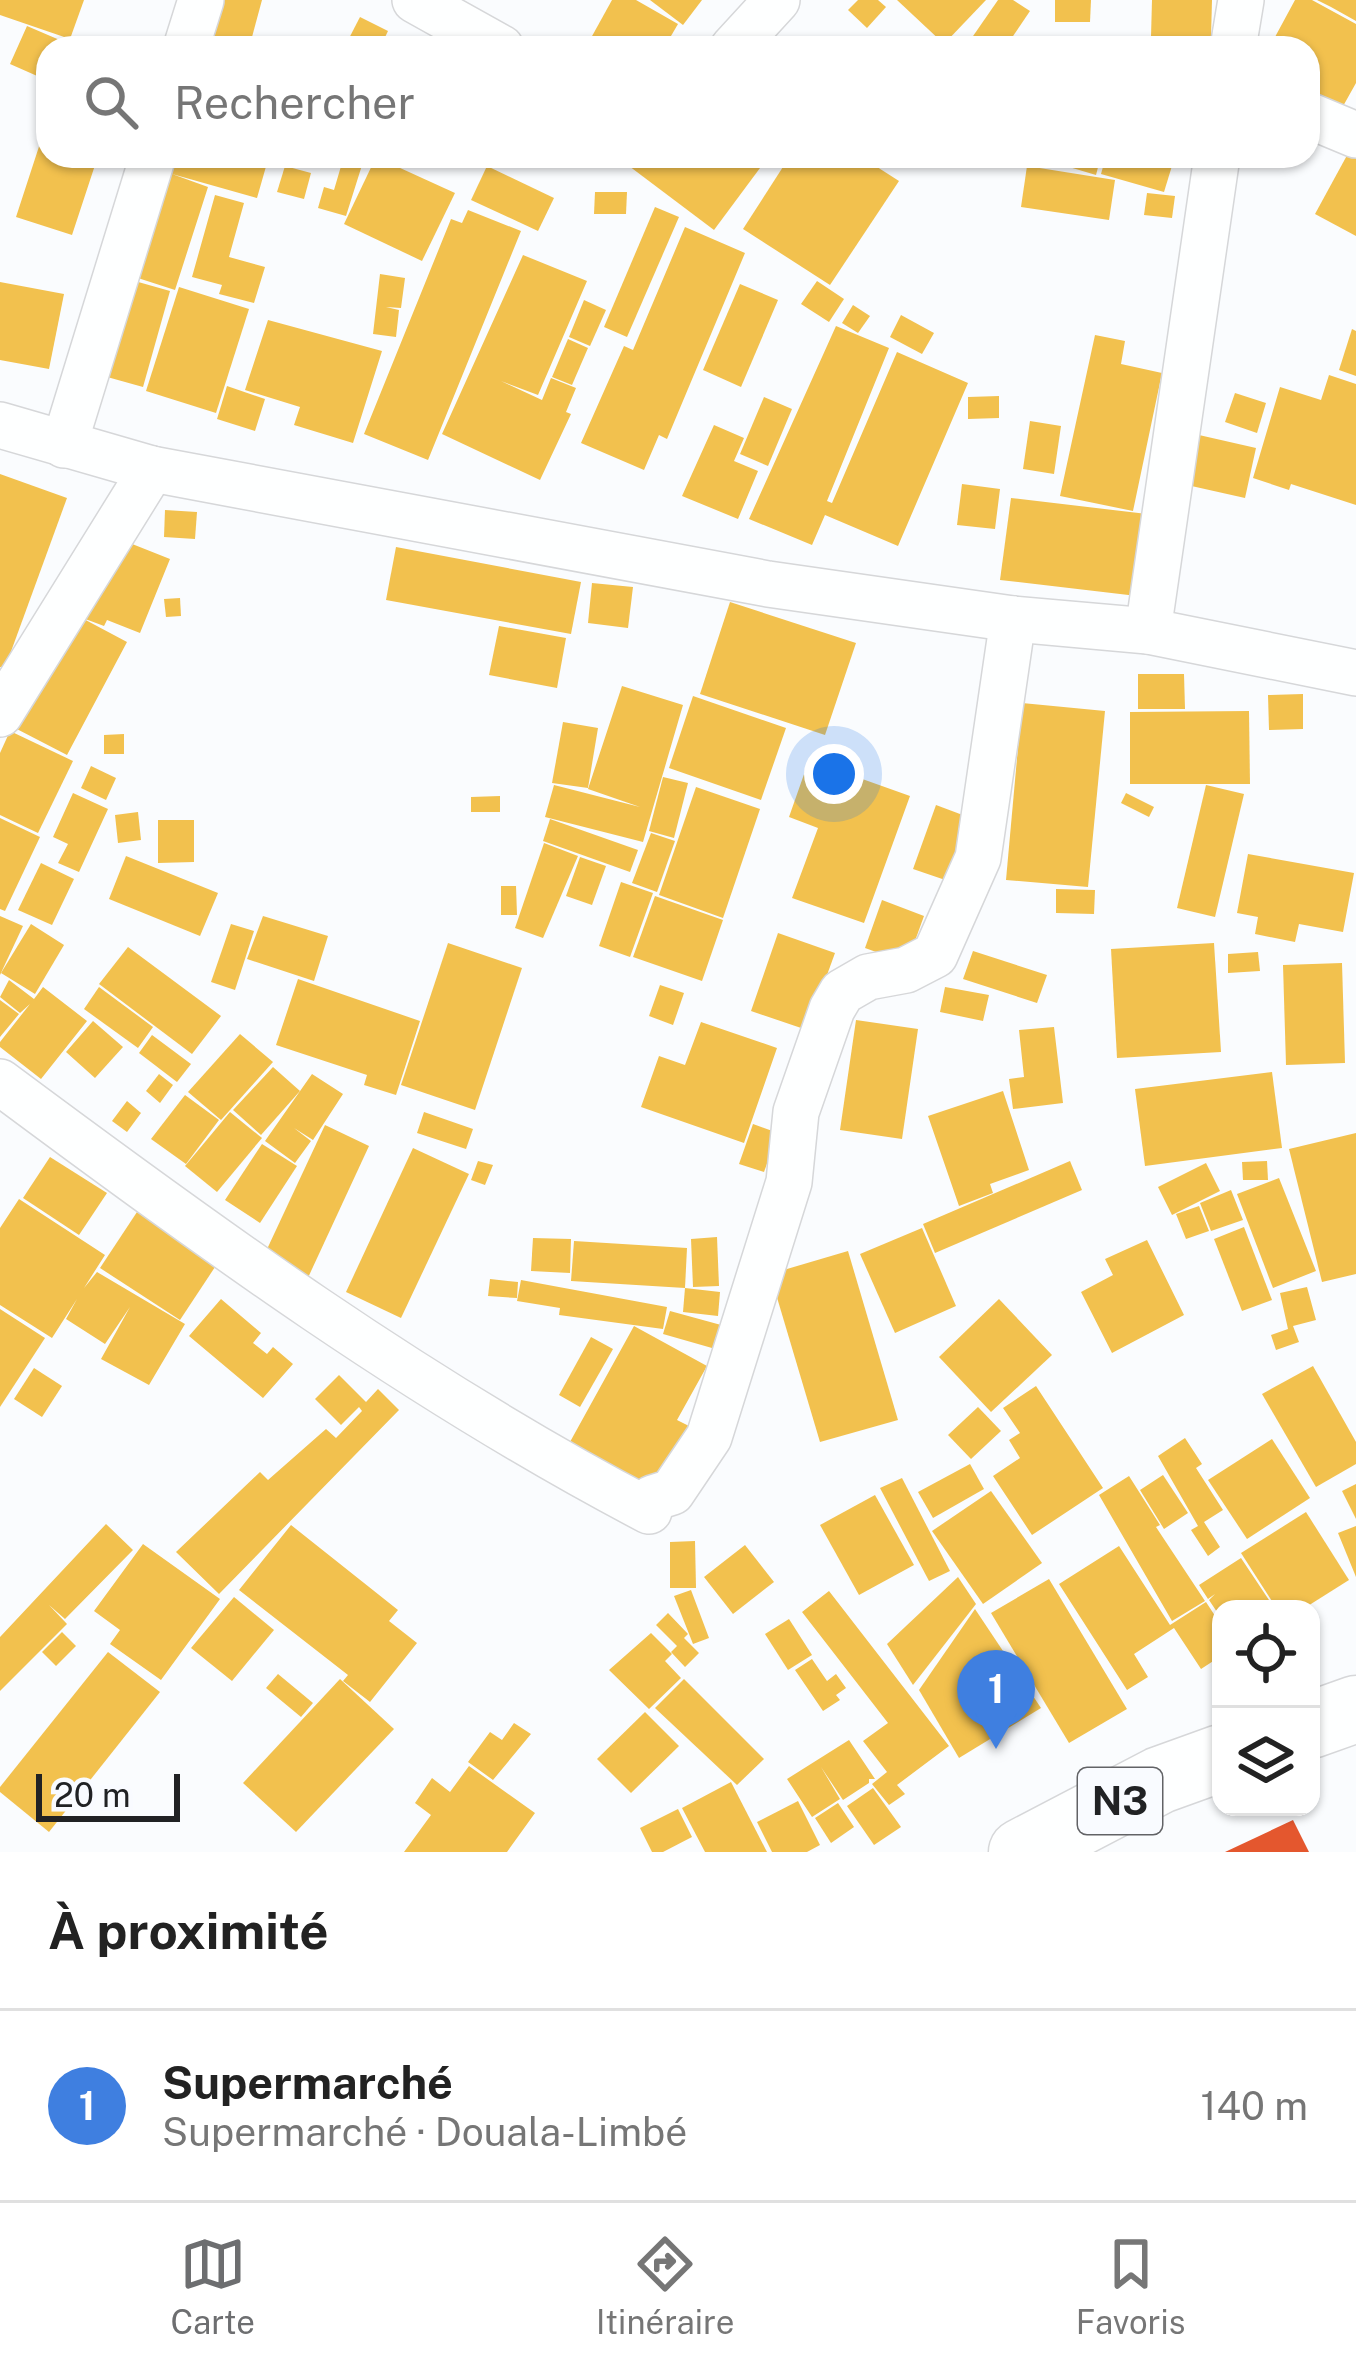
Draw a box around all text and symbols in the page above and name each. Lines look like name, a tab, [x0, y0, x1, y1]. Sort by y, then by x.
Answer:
search box	[36, 36, 1320, 168]
icon: search	[78, 69, 144, 135]
text: Rechercher	[174, 76, 415, 129]
your location	[804, 744, 864, 804]
map controls	[1212, 1600, 1320, 1816]
button: locate	[1212, 1600, 1320, 1708]
pin: 1	[957, 1650, 1035, 1749]
button: layers	[1212, 1708, 1320, 1816]
scale bar	[36, 1768, 180, 1821]
road number: N3	[1078, 1768, 1162, 1834]
text: 20 m	[54, 1776, 130, 1814]
text: À proximité	[48, 1901, 329, 1960]
text: Supermarché	[162, 2056, 453, 2109]
text: 1	[79, 2083, 95, 2129]
text: 140 m	[1201, 2083, 1308, 2129]
text: Supermarché · Douala-Limbé	[162, 2109, 687, 2155]
tab: Carte	[171, 2231, 255, 2341]
tab: Itinéraire	[596, 2231, 734, 2341]
tab: Favoris	[1076, 2231, 1185, 2341]

